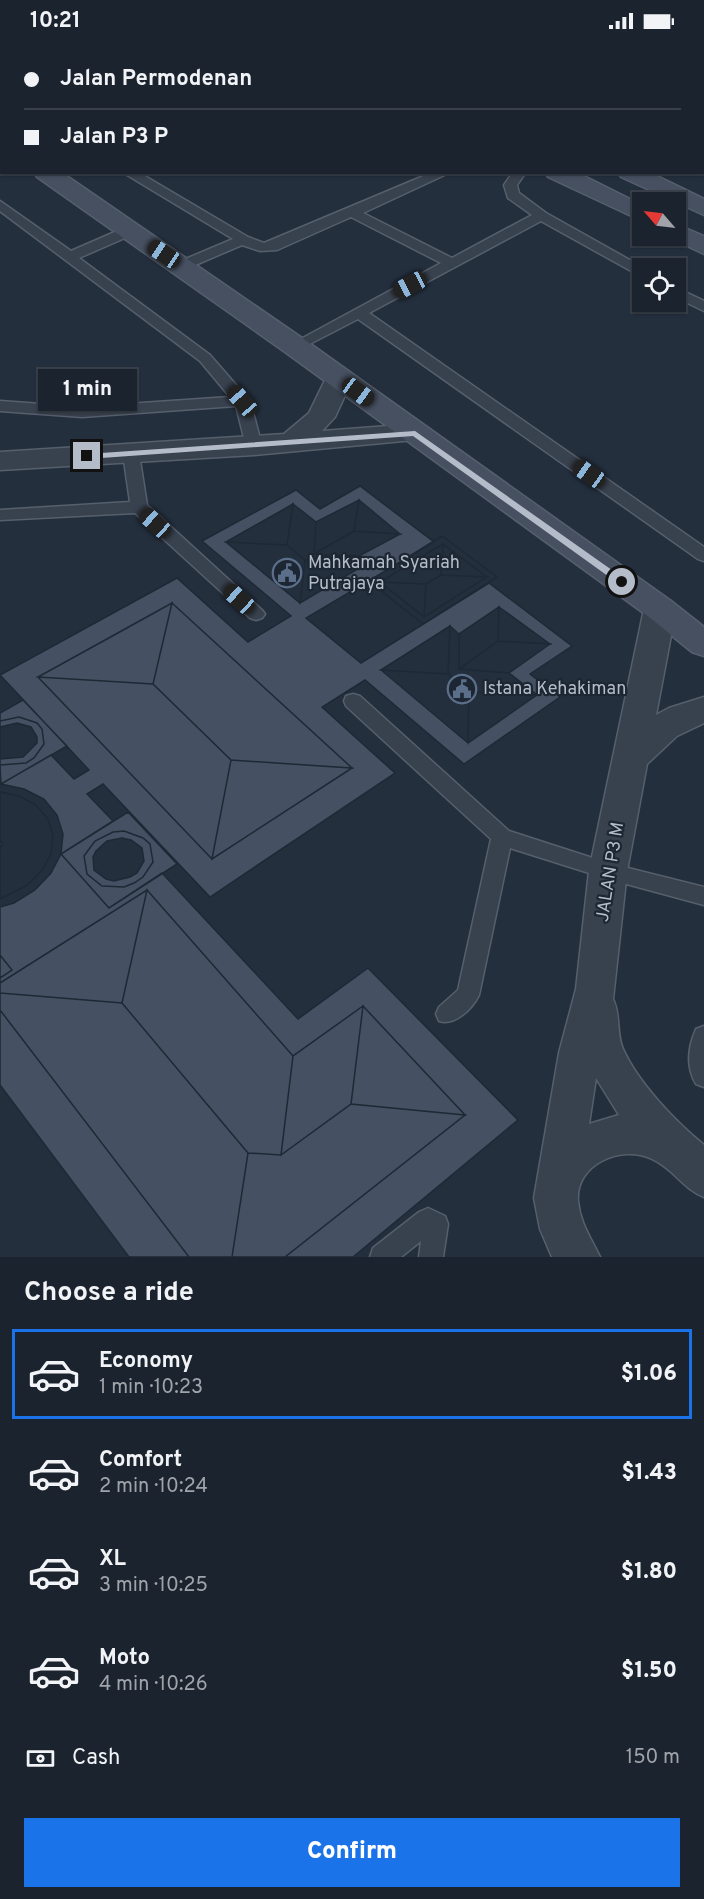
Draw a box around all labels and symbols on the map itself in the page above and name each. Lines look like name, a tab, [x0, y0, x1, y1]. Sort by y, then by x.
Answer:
north arrow	[632, 192, 686, 246]
car	[144, 236, 184, 272]
car	[390, 269, 430, 301]
callout: 1 min	[38, 369, 136, 411]
car	[338, 374, 378, 410]
car	[223, 382, 261, 420]
route end	[73, 442, 100, 469]
car	[569, 456, 609, 492]
car	[136, 504, 174, 542]
place label: Mahkamah Syariah Putrajaya	[308, 552, 460, 596]
public building icon: Mahkamah Syariah Putrajaya	[271, 557, 303, 589]
route start	[608, 568, 635, 595]
car	[220, 580, 258, 618]
public building icon: Istana Kehakiman	[446, 673, 478, 705]
place label: Istana Kehakiman	[483, 678, 626, 701]
street label: JALAN P3 M	[592, 820, 630, 924]

